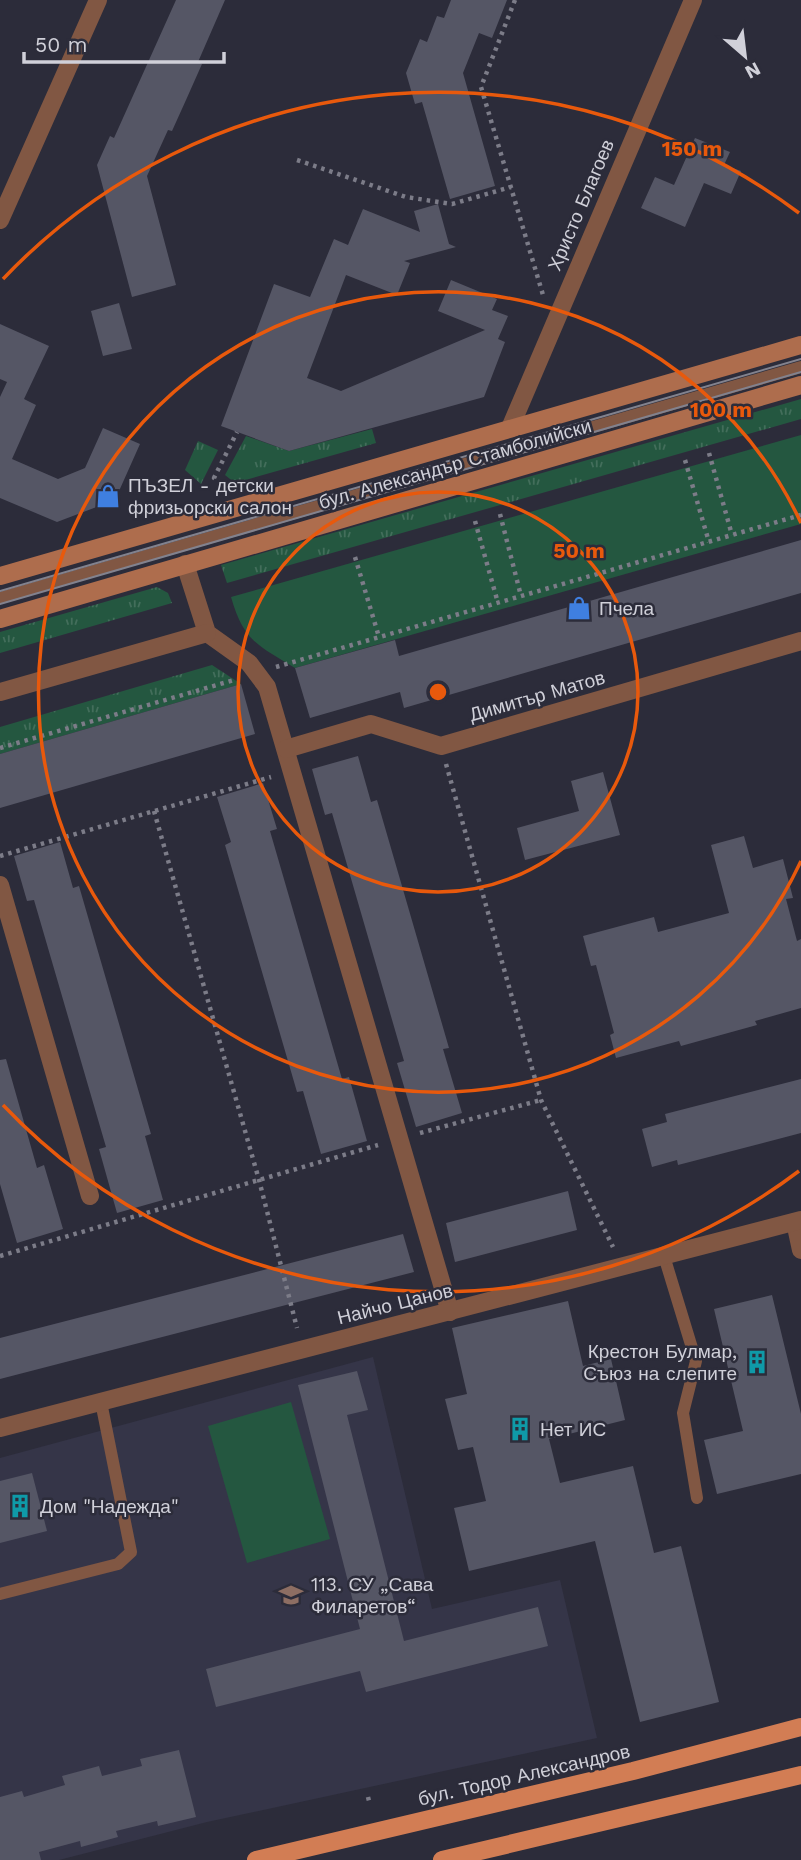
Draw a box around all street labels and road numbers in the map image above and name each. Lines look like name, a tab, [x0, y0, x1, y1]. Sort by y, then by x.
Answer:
street label: Христо Благоев	[543, 136, 619, 274]
street label: бул. Александър Стамболийски	[316, 414, 594, 514]
street label: Димитър Матов	[466, 666, 608, 726]
street label: Найчо Цанов	[335, 1279, 455, 1329]
street label: бул. Тодор Александров	[416, 1739, 632, 1811]

